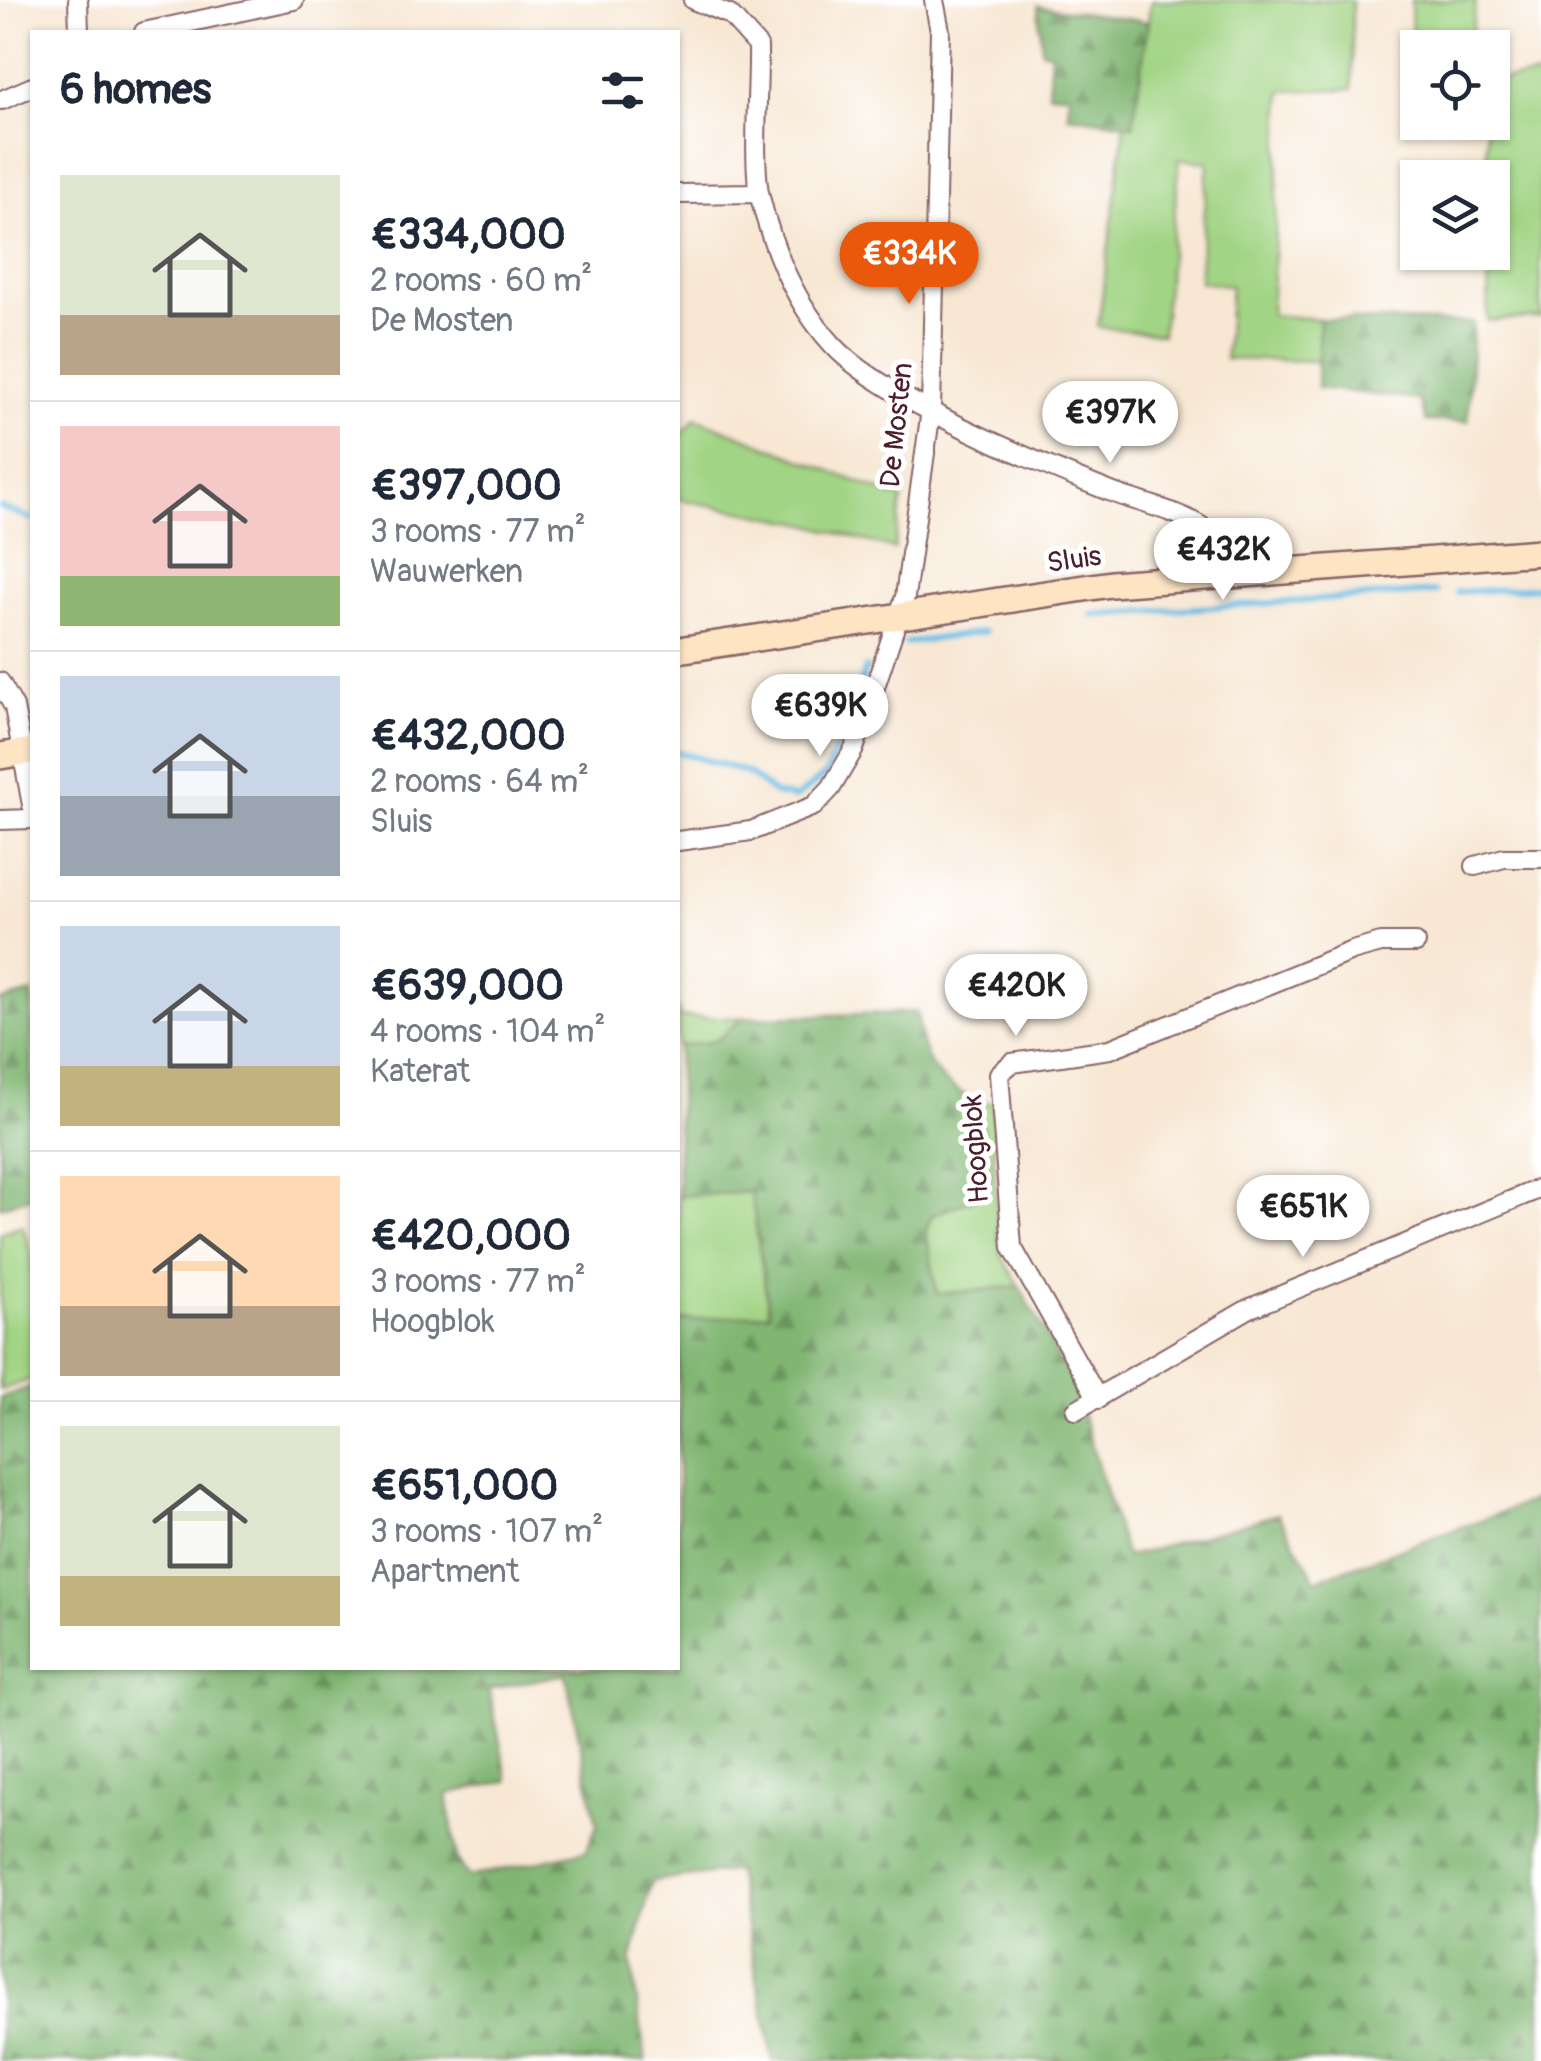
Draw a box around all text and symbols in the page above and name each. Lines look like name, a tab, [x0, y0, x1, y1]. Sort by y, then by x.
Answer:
map controls	[1400, 30, 1510, 270]
button: locate	[1400, 30, 1510, 140]
icon: filters	[595, 63, 650, 118]
text: 6 homes	[60, 64, 211, 116]
button: layers	[1400, 160, 1510, 270]
text: €334,000	[370, 209, 566, 261]
icon: home	[140, 215, 260, 335]
pin: €334K	[839, 222, 979, 307]
text: €334K	[862, 234, 956, 274]
text: 2 rooms · 60 m²	[370, 261, 592, 301]
text: De Mosten	[370, 301, 513, 341]
street label: De Mosten	[873, 361, 921, 489]
pin: €397K	[1040, 381, 1180, 466]
text: €397K	[1064, 393, 1156, 433]
text: €397,000	[370, 460, 562, 512]
icon: home	[140, 466, 260, 586]
text: 3 rooms · 77 m²	[370, 512, 586, 552]
pin: €432K	[1153, 518, 1293, 603]
text: €432K	[1176, 530, 1270, 570]
street label: Sluis	[1045, 539, 1104, 581]
text: Wauwerken	[370, 552, 523, 592]
pin: €639K	[750, 674, 890, 759]
text: €639K	[773, 686, 867, 726]
text: €432,000	[370, 710, 566, 762]
icon: home	[140, 716, 260, 836]
text: 2 rooms · 64 m²	[370, 762, 589, 802]
text: Sluis	[370, 802, 432, 842]
pin: €420K	[946, 954, 1086, 1039]
text: €639,000	[370, 960, 564, 1012]
icon: home	[140, 966, 260, 1086]
text: €420K	[967, 966, 1065, 1006]
text: 4 rooms · 104 m²	[370, 1012, 605, 1052]
text: Katerat	[370, 1052, 470, 1092]
street label: Hoogblok	[955, 1093, 997, 1205]
pin: €651K	[1233, 1175, 1373, 1260]
text: €651K	[1259, 1187, 1347, 1227]
text: €420,000	[370, 1210, 571, 1262]
icon: home	[140, 1216, 260, 1336]
text: 3 rooms · 77 m²	[370, 1262, 586, 1302]
text: Hoogblok	[370, 1302, 495, 1342]
text: €651,000	[370, 1460, 558, 1512]
icon: home	[140, 1466, 260, 1586]
text: 3 rooms · 107 m²	[370, 1512, 603, 1552]
text: Apartment	[370, 1552, 519, 1592]

